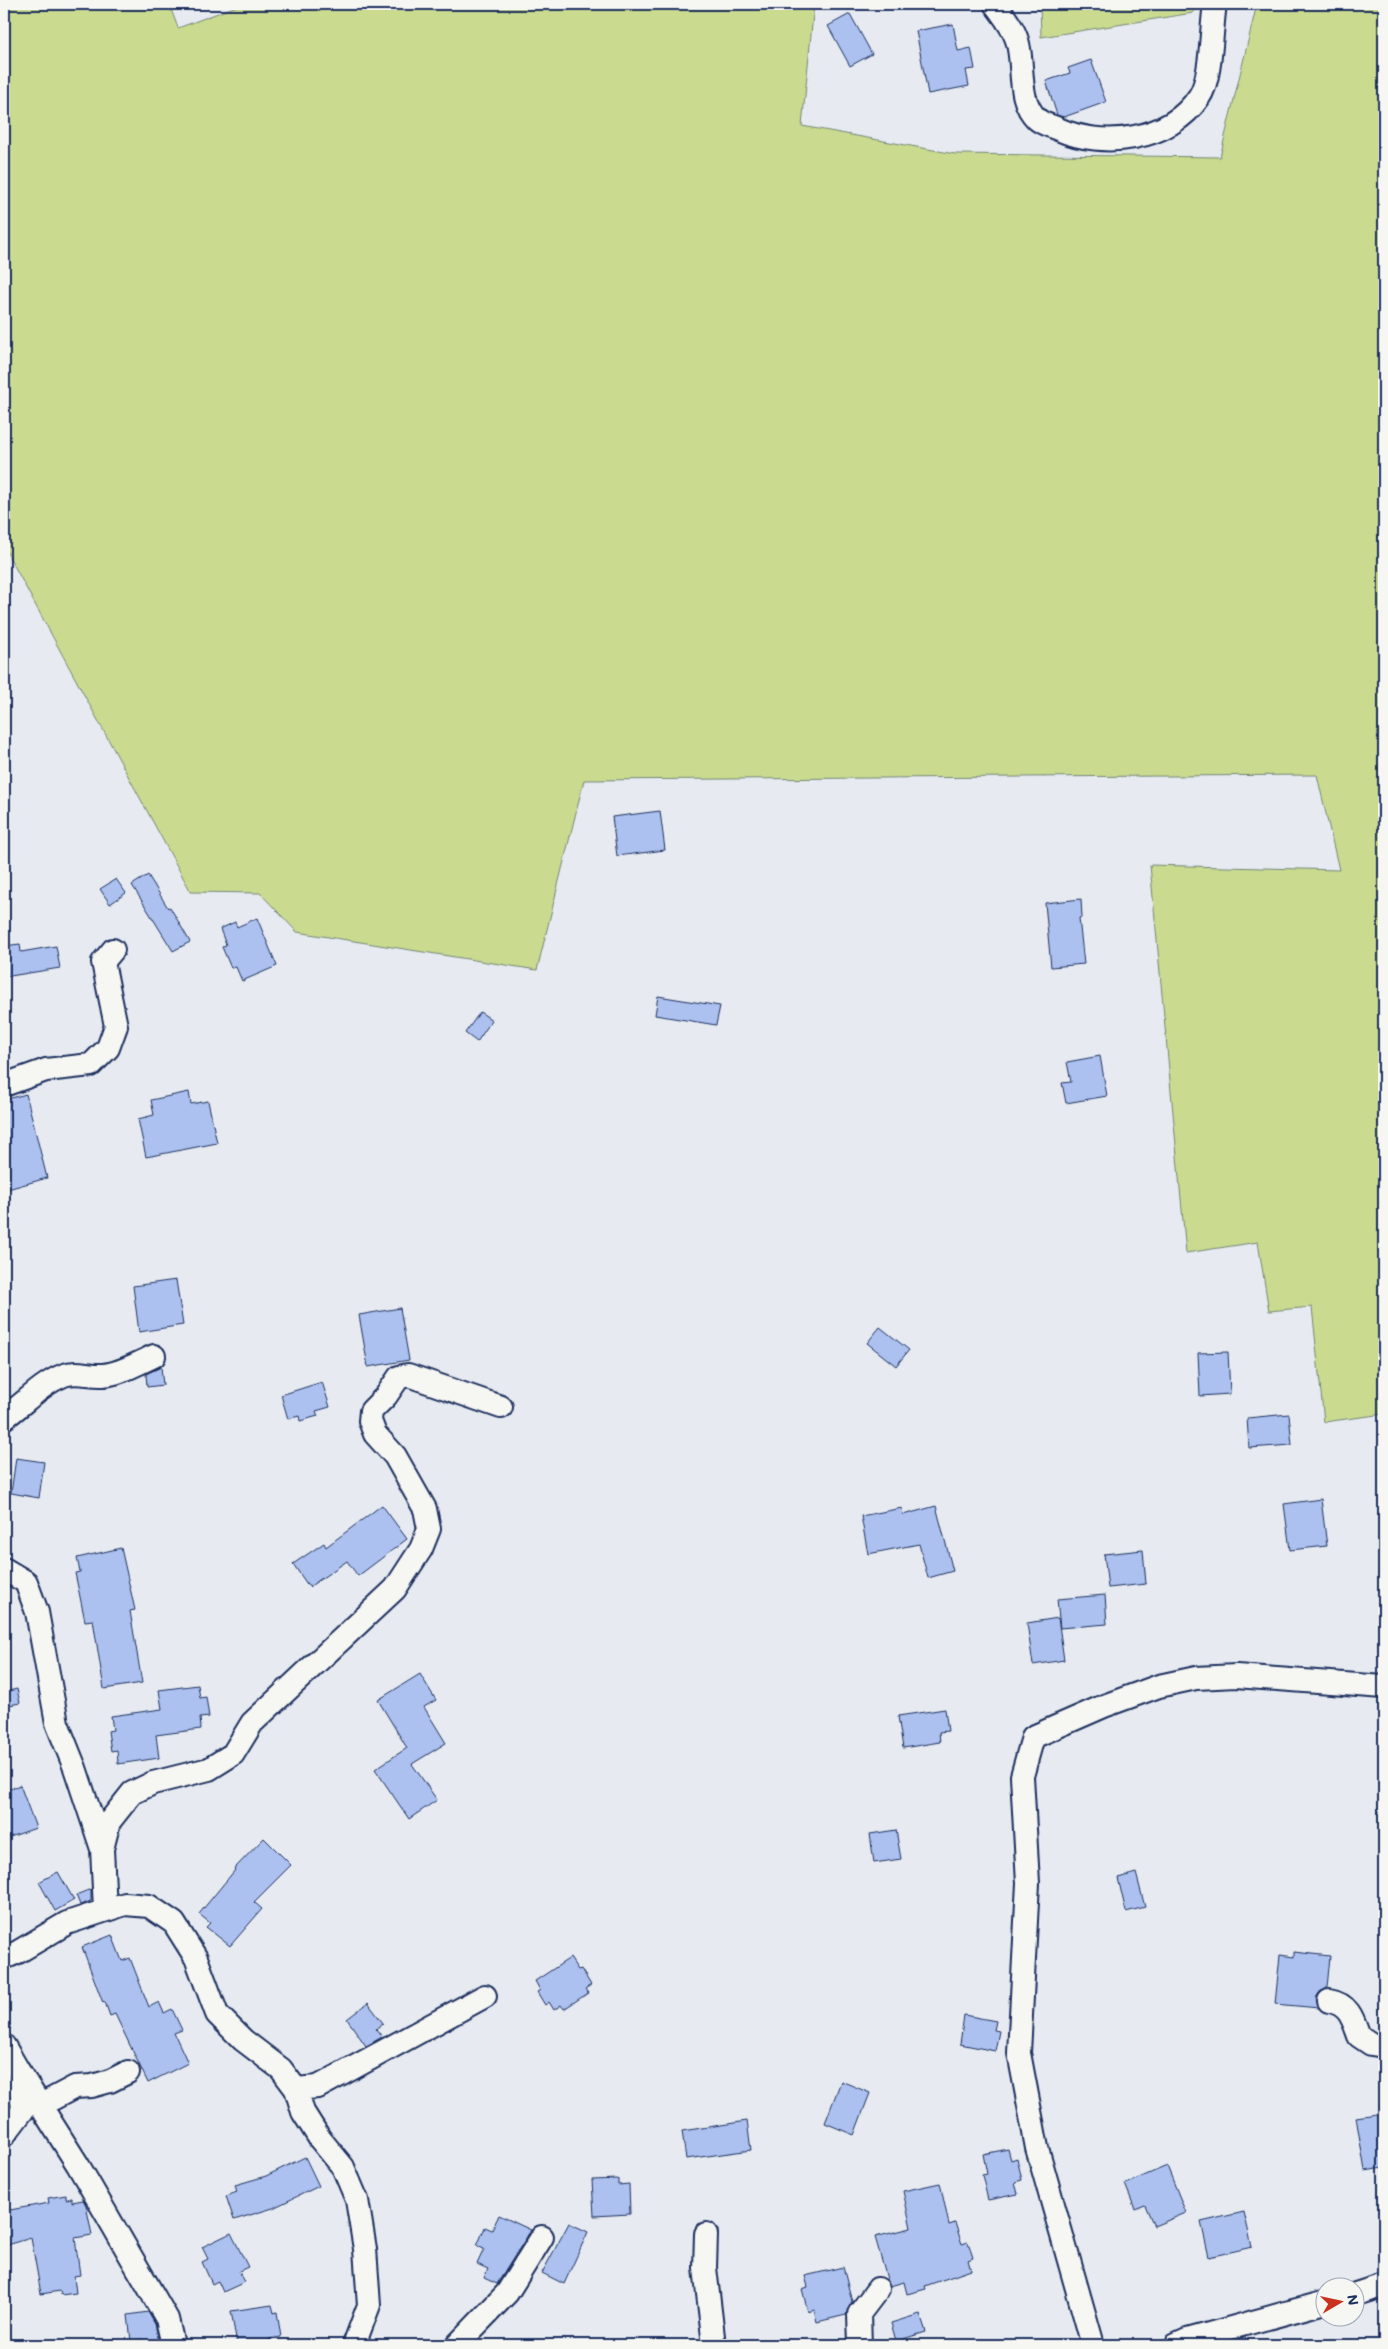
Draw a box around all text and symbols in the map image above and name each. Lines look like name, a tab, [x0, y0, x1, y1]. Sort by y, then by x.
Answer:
north arrow	[1316, 2276, 1366, 2326]
text: N	[1343, 2293, 1364, 2307]

